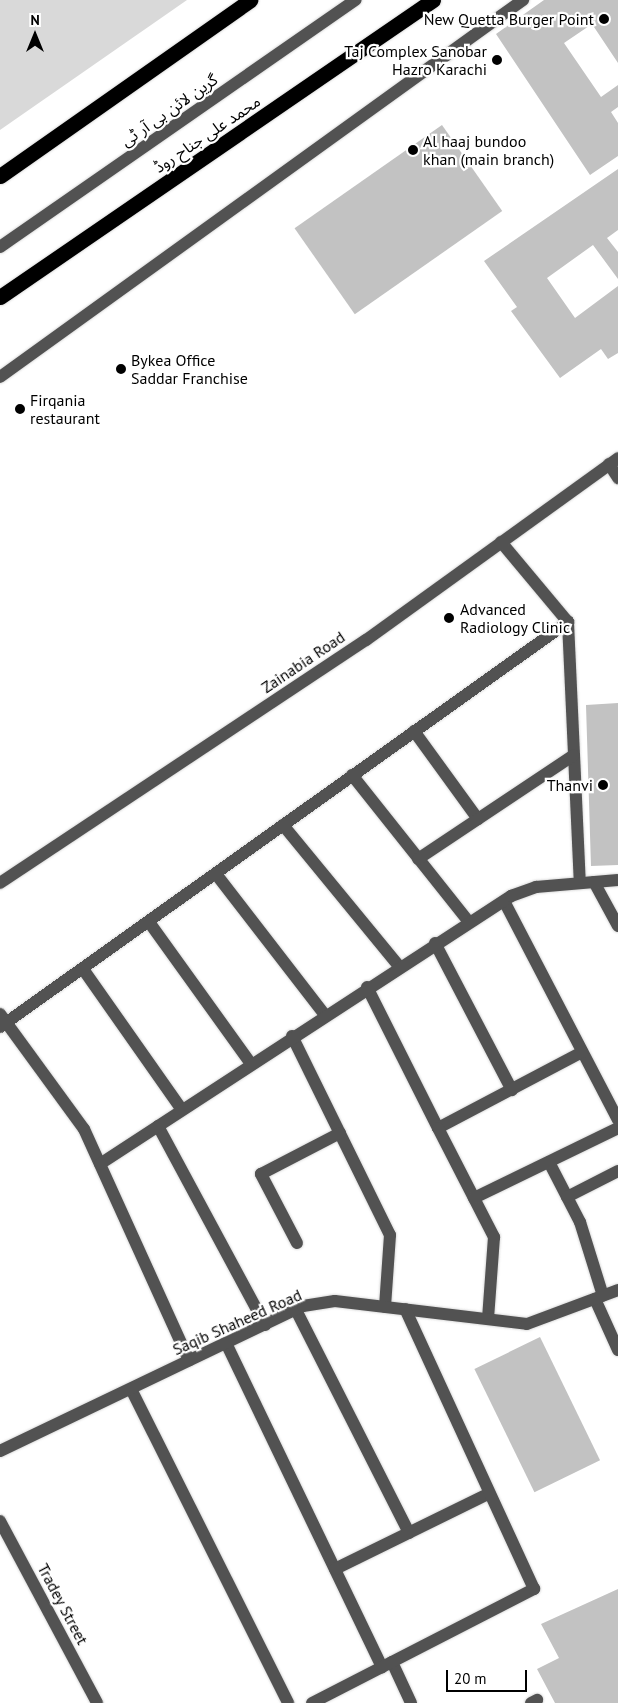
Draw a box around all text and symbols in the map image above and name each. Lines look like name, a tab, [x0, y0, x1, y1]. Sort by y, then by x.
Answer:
place label: New Quetta Burger Point	[423, 9, 594, 29]
north arrow	[10, 10, 60, 60]
text: N	[30, 11, 40, 29]
marker: New Quetta Burger Point	[598, 13, 610, 25]
place label: Taj Complex Sanobar Hazro Karachi	[344, 41, 487, 79]
marker: Taj Complex Sanobar Hazro Karachi	[491, 54, 503, 66]
street label: گرین لائن بی آر ٹی	[117, 70, 221, 150]
street label: محمد علی جناح روڈ	[150, 91, 264, 177]
place label: Al haaj bundoo khan (main branch)	[423, 131, 554, 169]
marker: Al haaj bundoo khan (main branch)	[407, 144, 419, 156]
place label: Bykea Office Saddar Franchise	[131, 350, 248, 388]
marker: Bykea Office Saddar Franchise	[115, 363, 127, 375]
place label: Firqania restaurant	[30, 390, 100, 428]
marker: Firqania restaurant	[14, 403, 26, 415]
place label: Advanced Radiology Clinic	[460, 599, 571, 637]
marker: Advanced Radiology Clinic	[442, 611, 456, 625]
street label: Zainabia Road	[258, 627, 348, 697]
place label: Thanvi	[547, 775, 593, 795]
marker: Thanvi	[597, 779, 609, 791]
street label: Saqib Shaheed Road	[170, 1285, 304, 1359]
street label: Tradey Street	[34, 1560, 92, 1648]
scale bar	[448, 1660, 529, 1692]
text: 20 m	[454, 1669, 487, 1688]

